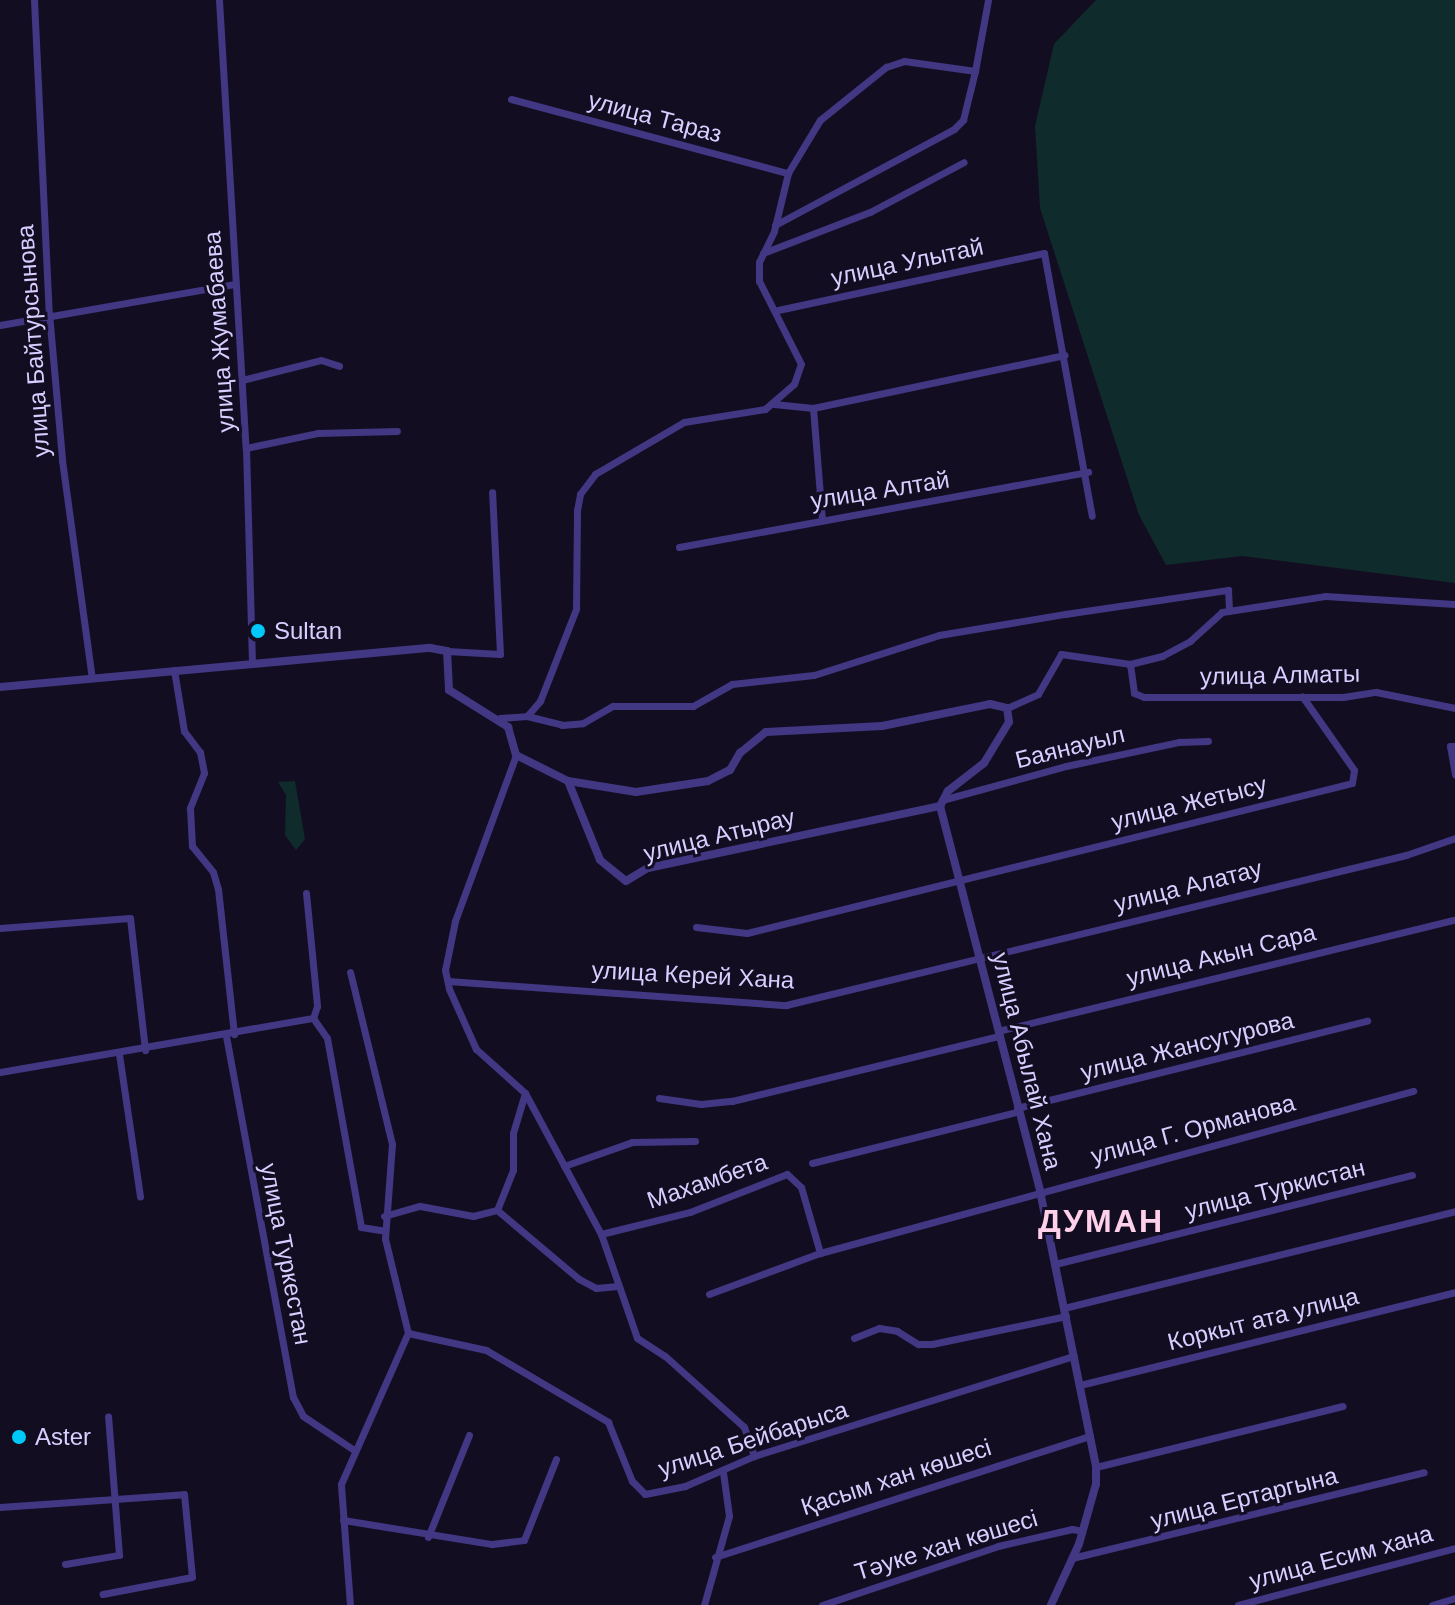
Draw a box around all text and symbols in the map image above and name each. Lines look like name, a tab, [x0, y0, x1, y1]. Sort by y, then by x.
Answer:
street label: улица Тараз	[585, 85, 725, 149]
street label: улица Байтурсынова	[11, 224, 55, 458]
street label: улица Жумабаева	[198, 230, 240, 434]
street label: улица Улытай	[828, 232, 986, 292]
street label: улица Алтай	[809, 465, 951, 515]
place label: Sultan	[274, 617, 342, 645]
marker: Sultan	[249, 622, 267, 640]
street label: улица Алматы	[1200, 659, 1360, 691]
street label: Баянауыл	[1012, 720, 1128, 774]
street label: улица Жетысу	[1108, 770, 1270, 836]
street label: улица Атырау	[640, 802, 798, 868]
street label: улица Алатау	[1111, 854, 1265, 918]
street label: улица Акын Сара	[1123, 918, 1319, 992]
street label: улица Абылай Хана	[986, 949, 1068, 1173]
street label: улица Керей Хана	[591, 955, 795, 995]
street label: улица Жансугурова	[1077, 1006, 1297, 1086]
street label: улица Г. Орманова	[1088, 1088, 1298, 1170]
street label: Махамбета	[643, 1147, 771, 1215]
street label: улица Туркистан	[1182, 1153, 1368, 1225]
street label: улица Туркестан	[254, 1161, 318, 1347]
district label: ДУМАН	[1038, 1202, 1164, 1240]
street label: Коркыт ата улица	[1165, 1281, 1361, 1357]
street label: улица Бейбарыса	[655, 1395, 851, 1483]
place label: Aster	[35, 1423, 91, 1451]
marker: Aster	[10, 1428, 28, 1446]
street label: Қасым хан көшесі	[797, 1433, 995, 1521]
street label: улица Ертаргына	[1148, 1461, 1340, 1535]
street label: Тәуке хан көшесі	[851, 1504, 1041, 1586]
street label: улица Есим хана	[1246, 1519, 1436, 1595]

